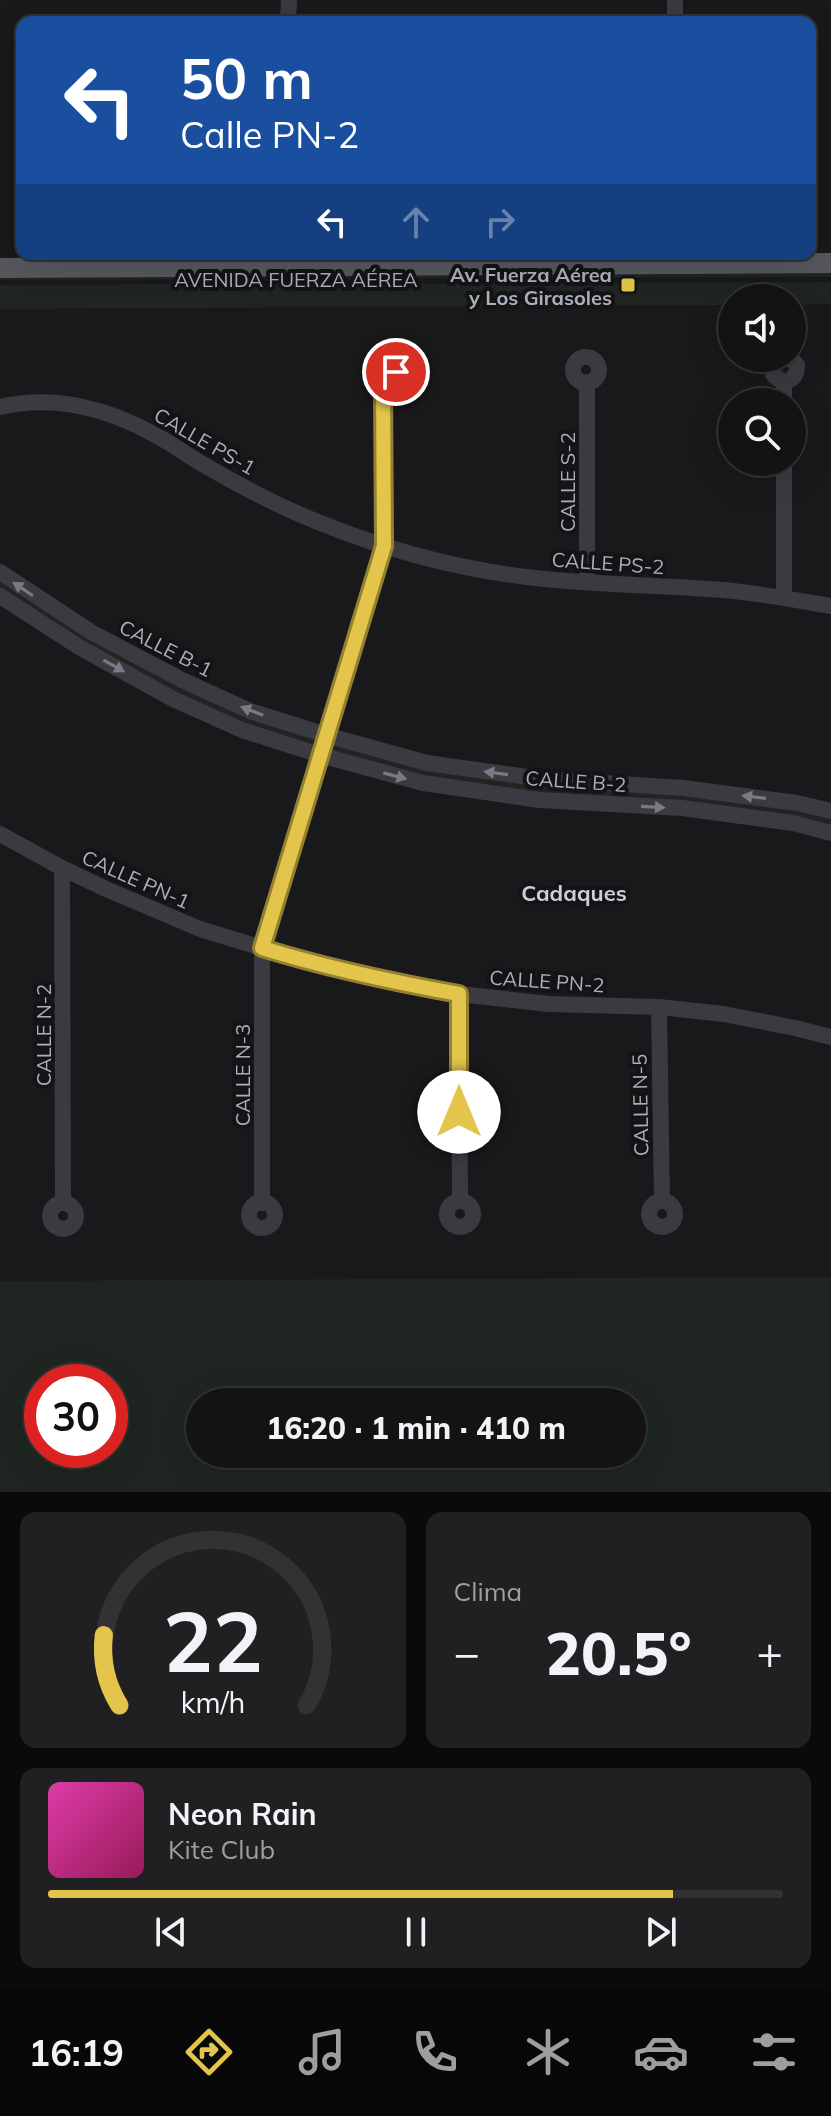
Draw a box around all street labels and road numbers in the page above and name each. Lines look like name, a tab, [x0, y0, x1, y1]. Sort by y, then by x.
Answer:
street label: AVENIDA FUERZA AÉREA	[174, 267, 418, 292]
street label: CALLE PS-1	[150, 402, 260, 480]
street label: CALLE S-2	[555, 432, 580, 532]
street label: CALLE PS-2	[551, 547, 665, 579]
street label: CALLE B-1	[115, 614, 217, 682]
street label: CALLE B-2	[525, 765, 627, 797]
street label: CALLE PN-1	[78, 844, 194, 914]
street label: CALLE PN-2	[489, 965, 605, 997]
street label: CALLE N-2	[31, 984, 56, 1086]
street label: CALLE N-3	[230, 1024, 255, 1126]
street label: CALLE N-5	[627, 1054, 653, 1156]

